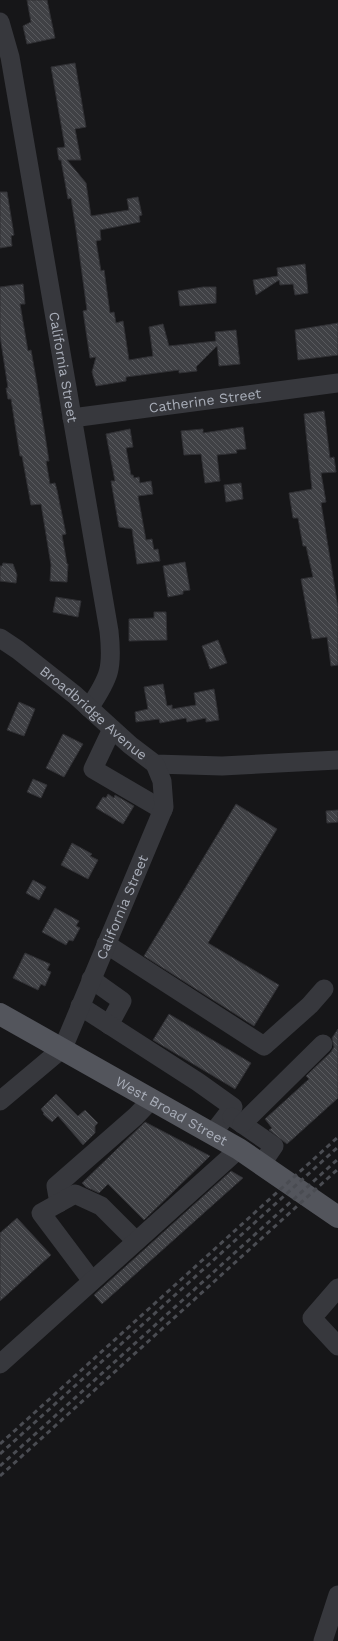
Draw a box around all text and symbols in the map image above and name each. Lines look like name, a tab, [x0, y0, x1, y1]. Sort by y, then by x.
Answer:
street label: California Street	[46, 310, 81, 424]
street label: Catherine Street	[148, 385, 262, 416]
street label: Broadbridge Avenue	[37, 663, 150, 763]
street label: California Street	[93, 852, 151, 962]
street label: West Broad Street	[113, 1073, 230, 1149]

